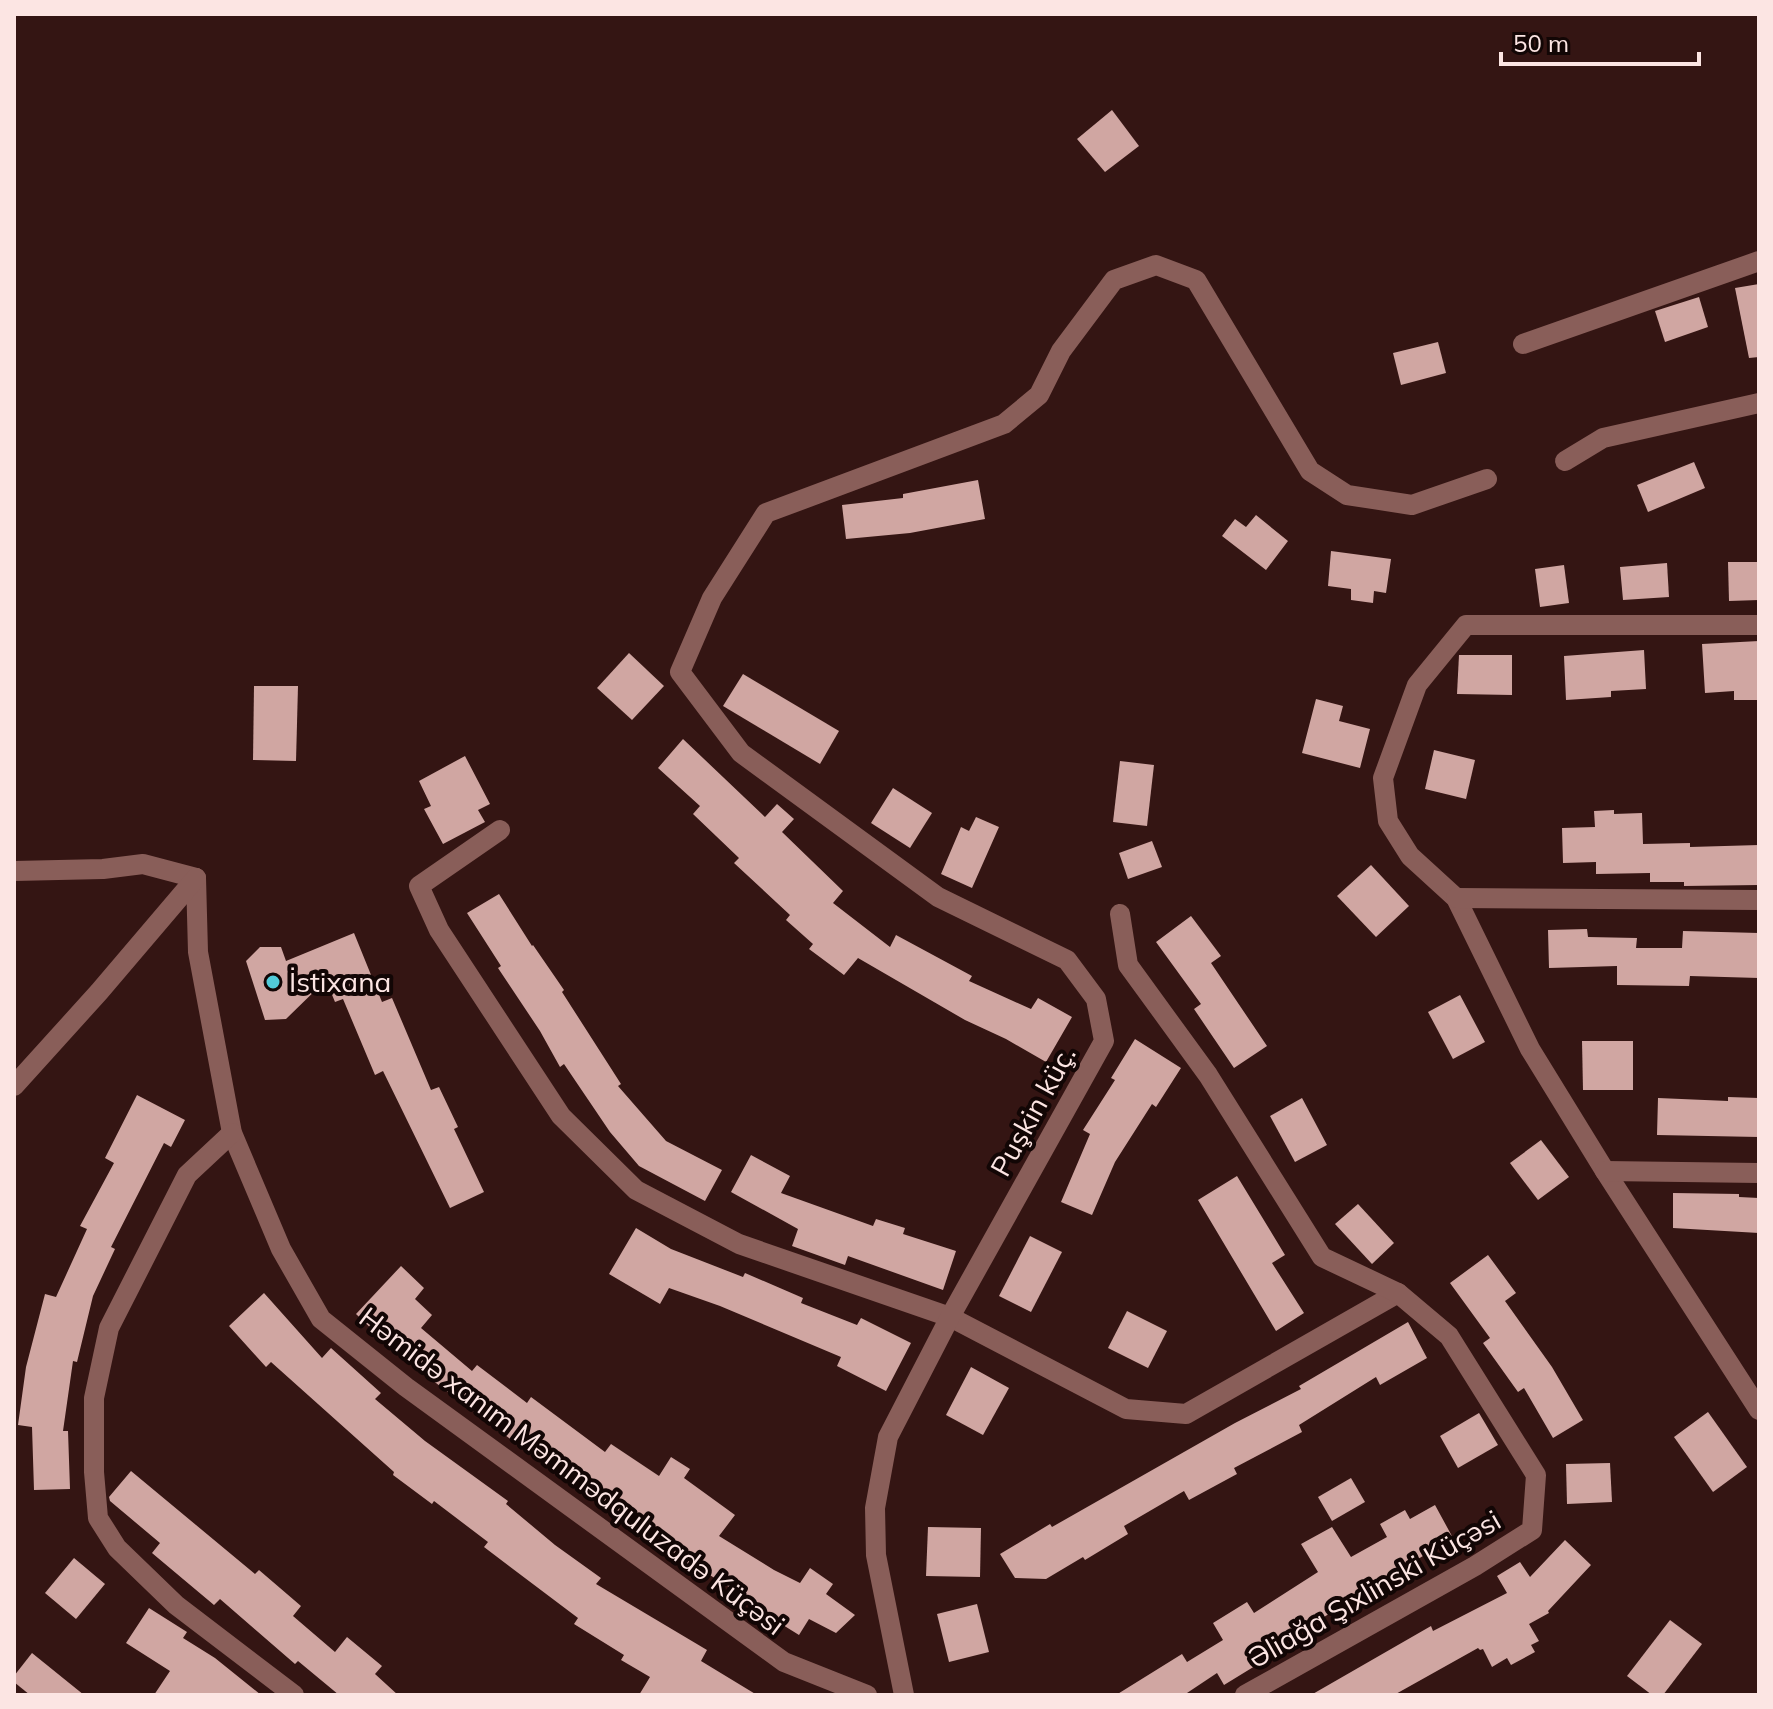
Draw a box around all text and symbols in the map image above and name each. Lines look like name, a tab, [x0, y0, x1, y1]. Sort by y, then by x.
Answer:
scale bar	[1501, 16, 1699, 66]
text: 50 m	[1513, 28, 1569, 58]
place label: İstixana	[289, 964, 391, 999]
marker: İstixana	[264, 973, 282, 991]
street label: Puşkin küç.	[982, 1039, 1083, 1182]
street label: Həmidə xanım Məmmədquluzadə Küçəsi	[353, 1299, 792, 1642]
street label: Əliağa Şıxlinski Küçəsi	[1241, 1502, 1506, 1675]

